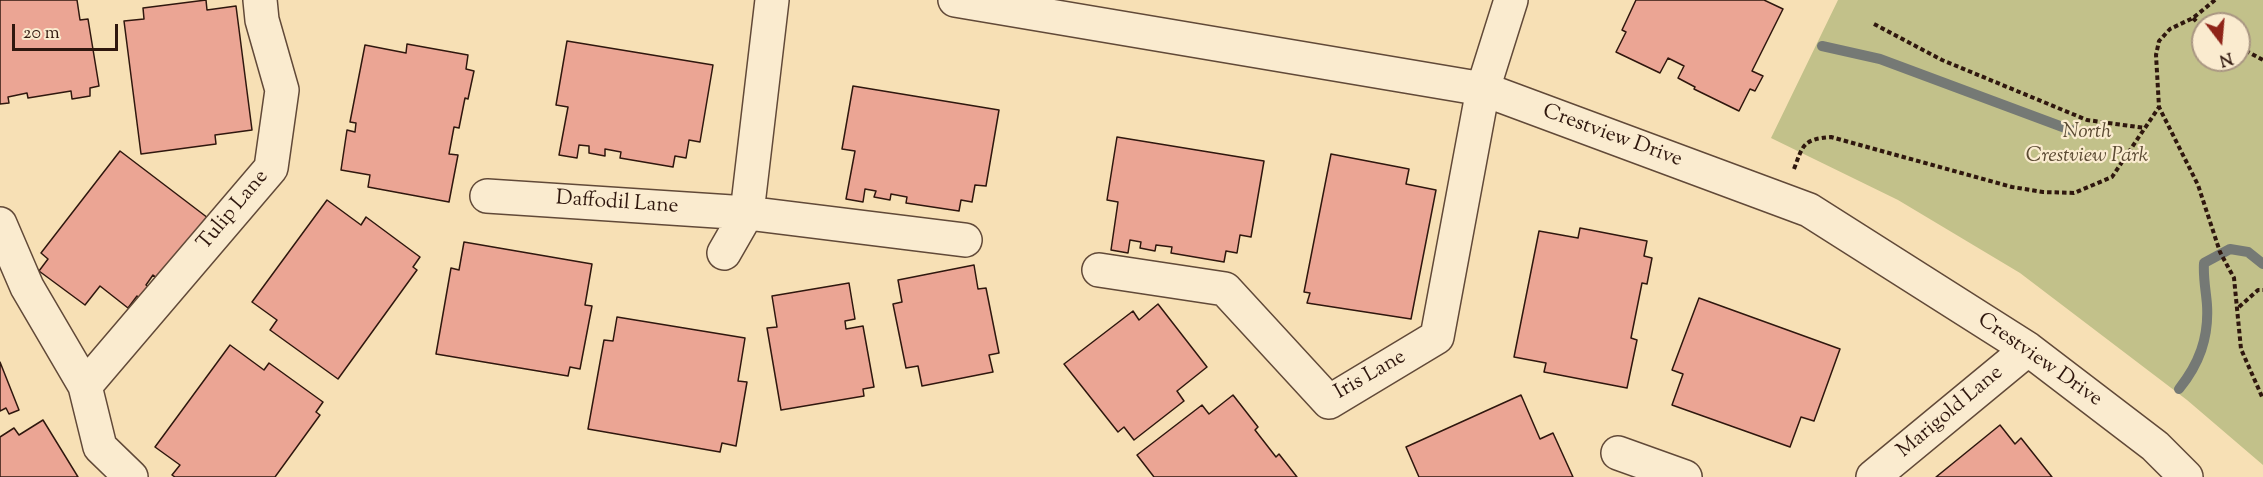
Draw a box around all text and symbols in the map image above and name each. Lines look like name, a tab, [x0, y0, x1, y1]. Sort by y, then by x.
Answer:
scale bar	[15, 12, 122, 50]
north arrow	[2191, 12, 2251, 72]
text: 20 m	[23, 21, 60, 47]
text: N	[2216, 45, 2235, 71]
street label: Crestview Drive	[1539, 100, 1685, 174]
park label: North Crestview Park	[2026, 120, 2148, 170]
street label: Tulip Lane	[193, 166, 275, 256]
street label: Daffodil Lane	[555, 187, 679, 221]
street label: Crestview Drive	[1972, 309, 2106, 413]
street label: Iris Lane	[1331, 346, 1411, 406]
street label: Marigold Lane	[1893, 361, 2009, 465]

